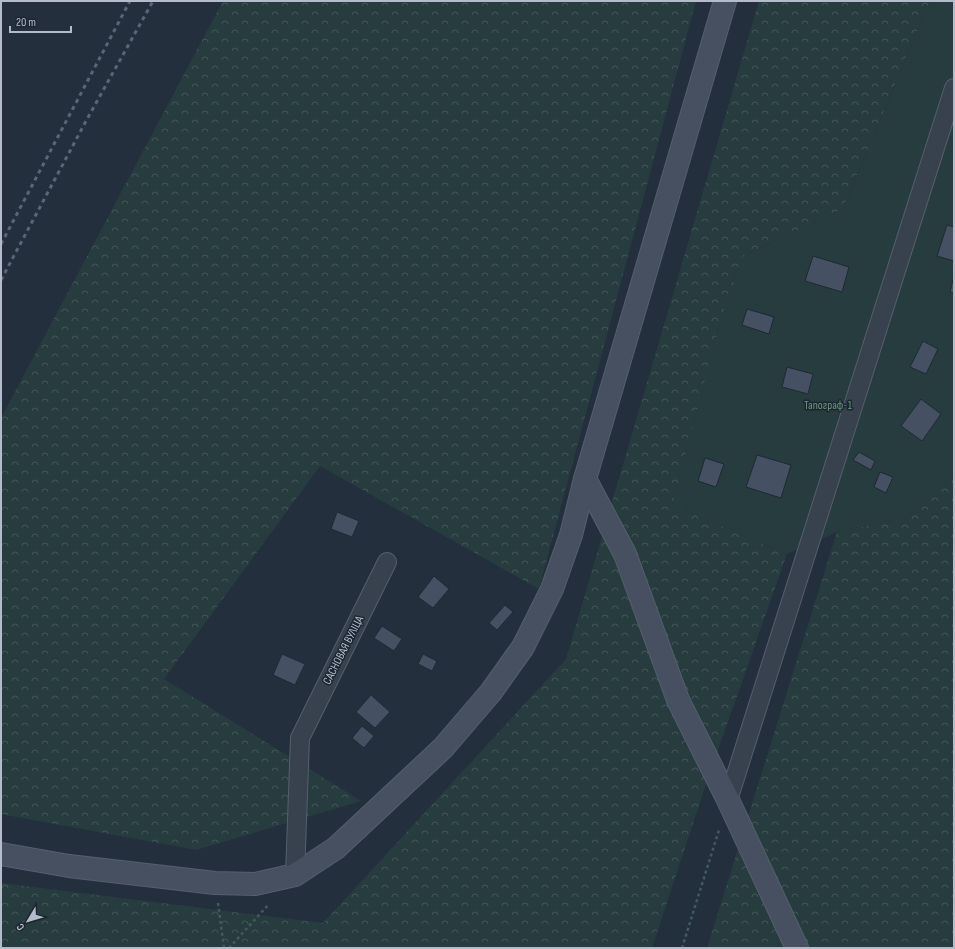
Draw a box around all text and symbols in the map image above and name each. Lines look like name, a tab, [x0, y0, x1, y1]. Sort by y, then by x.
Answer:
scale bar	[10, 8, 71, 34]
text: 20 m	[16, 15, 36, 30]
park label: Тапограф-1	[804, 398, 853, 413]
street label: САСНОВАЯ ВУЛІЦА	[320, 613, 368, 687]
north arrow	[8, 901, 48, 941]
text: С	[13, 920, 27, 933]

